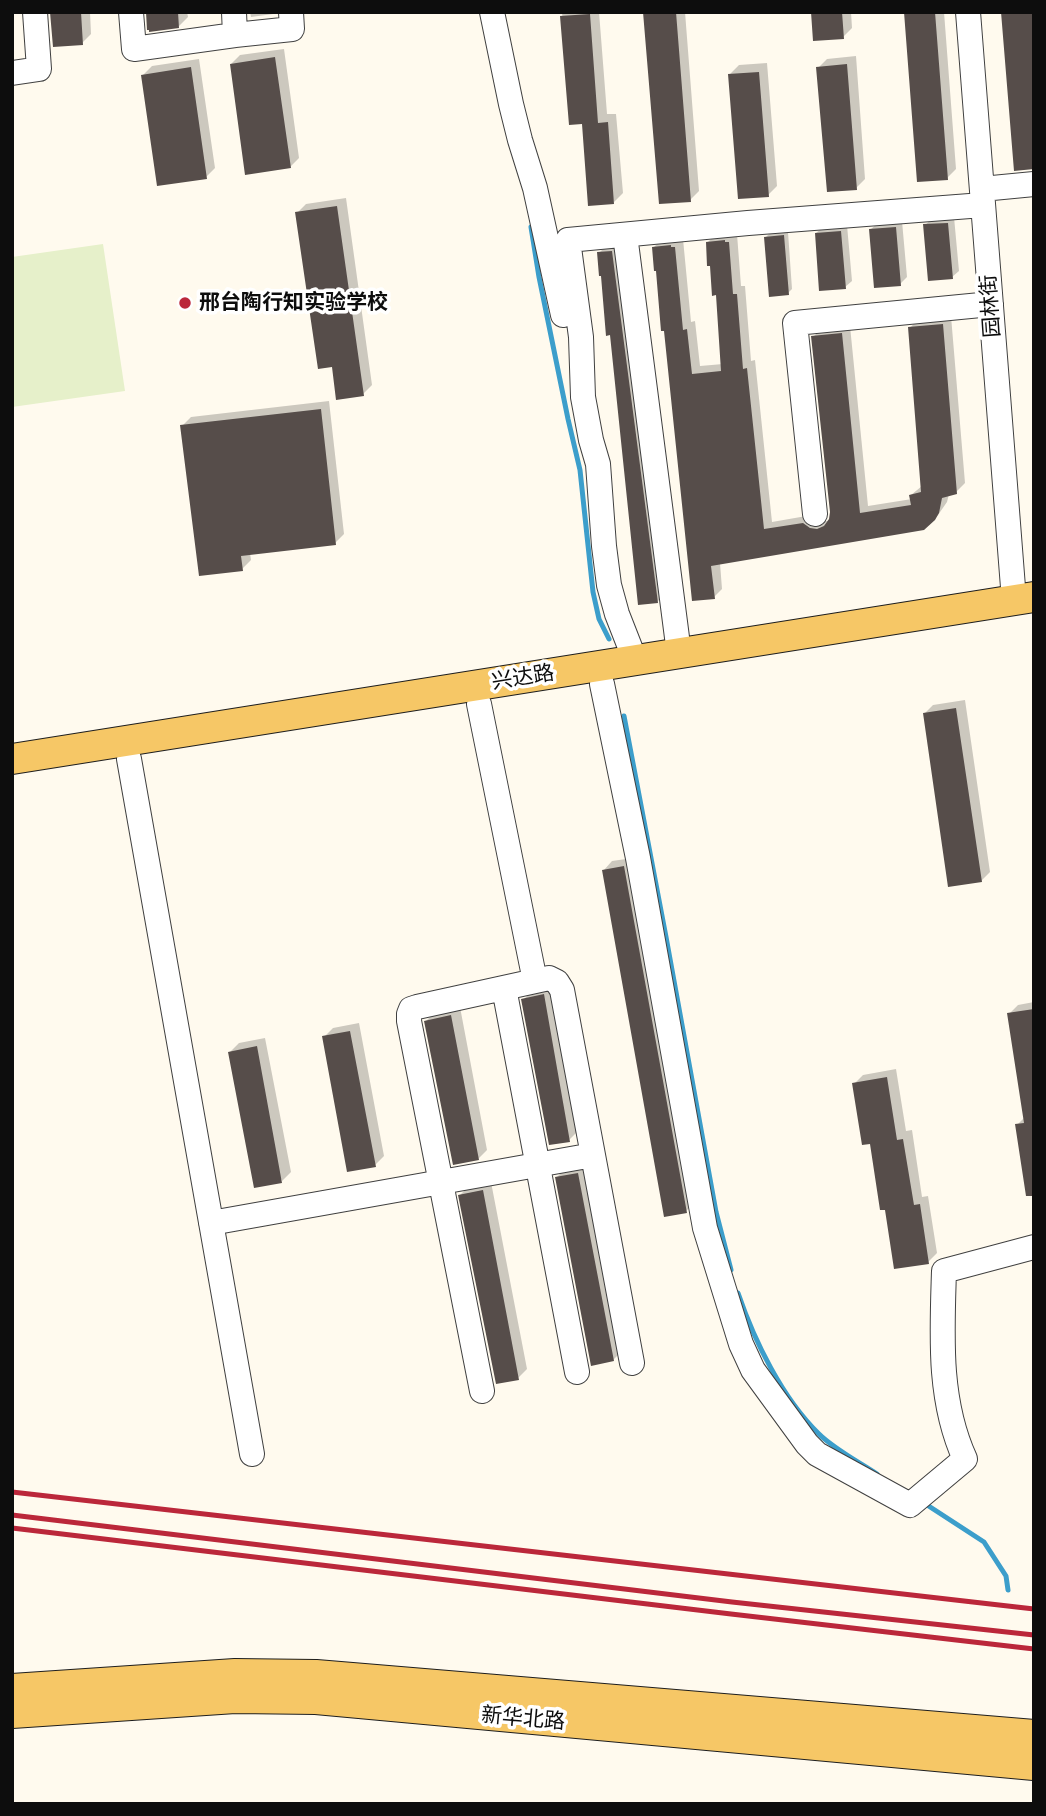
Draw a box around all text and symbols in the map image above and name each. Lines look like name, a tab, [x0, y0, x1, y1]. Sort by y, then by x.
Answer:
street label: 园林街	[976, 274, 1006, 338]
place label: 邢台陶行知实验学校	[199, 290, 388, 316]
marker: 邢台陶行知实验学校	[177, 295, 193, 311]
street label: 兴达路	[490, 661, 556, 695]
street label: 新华北路	[480, 1703, 566, 1735]

